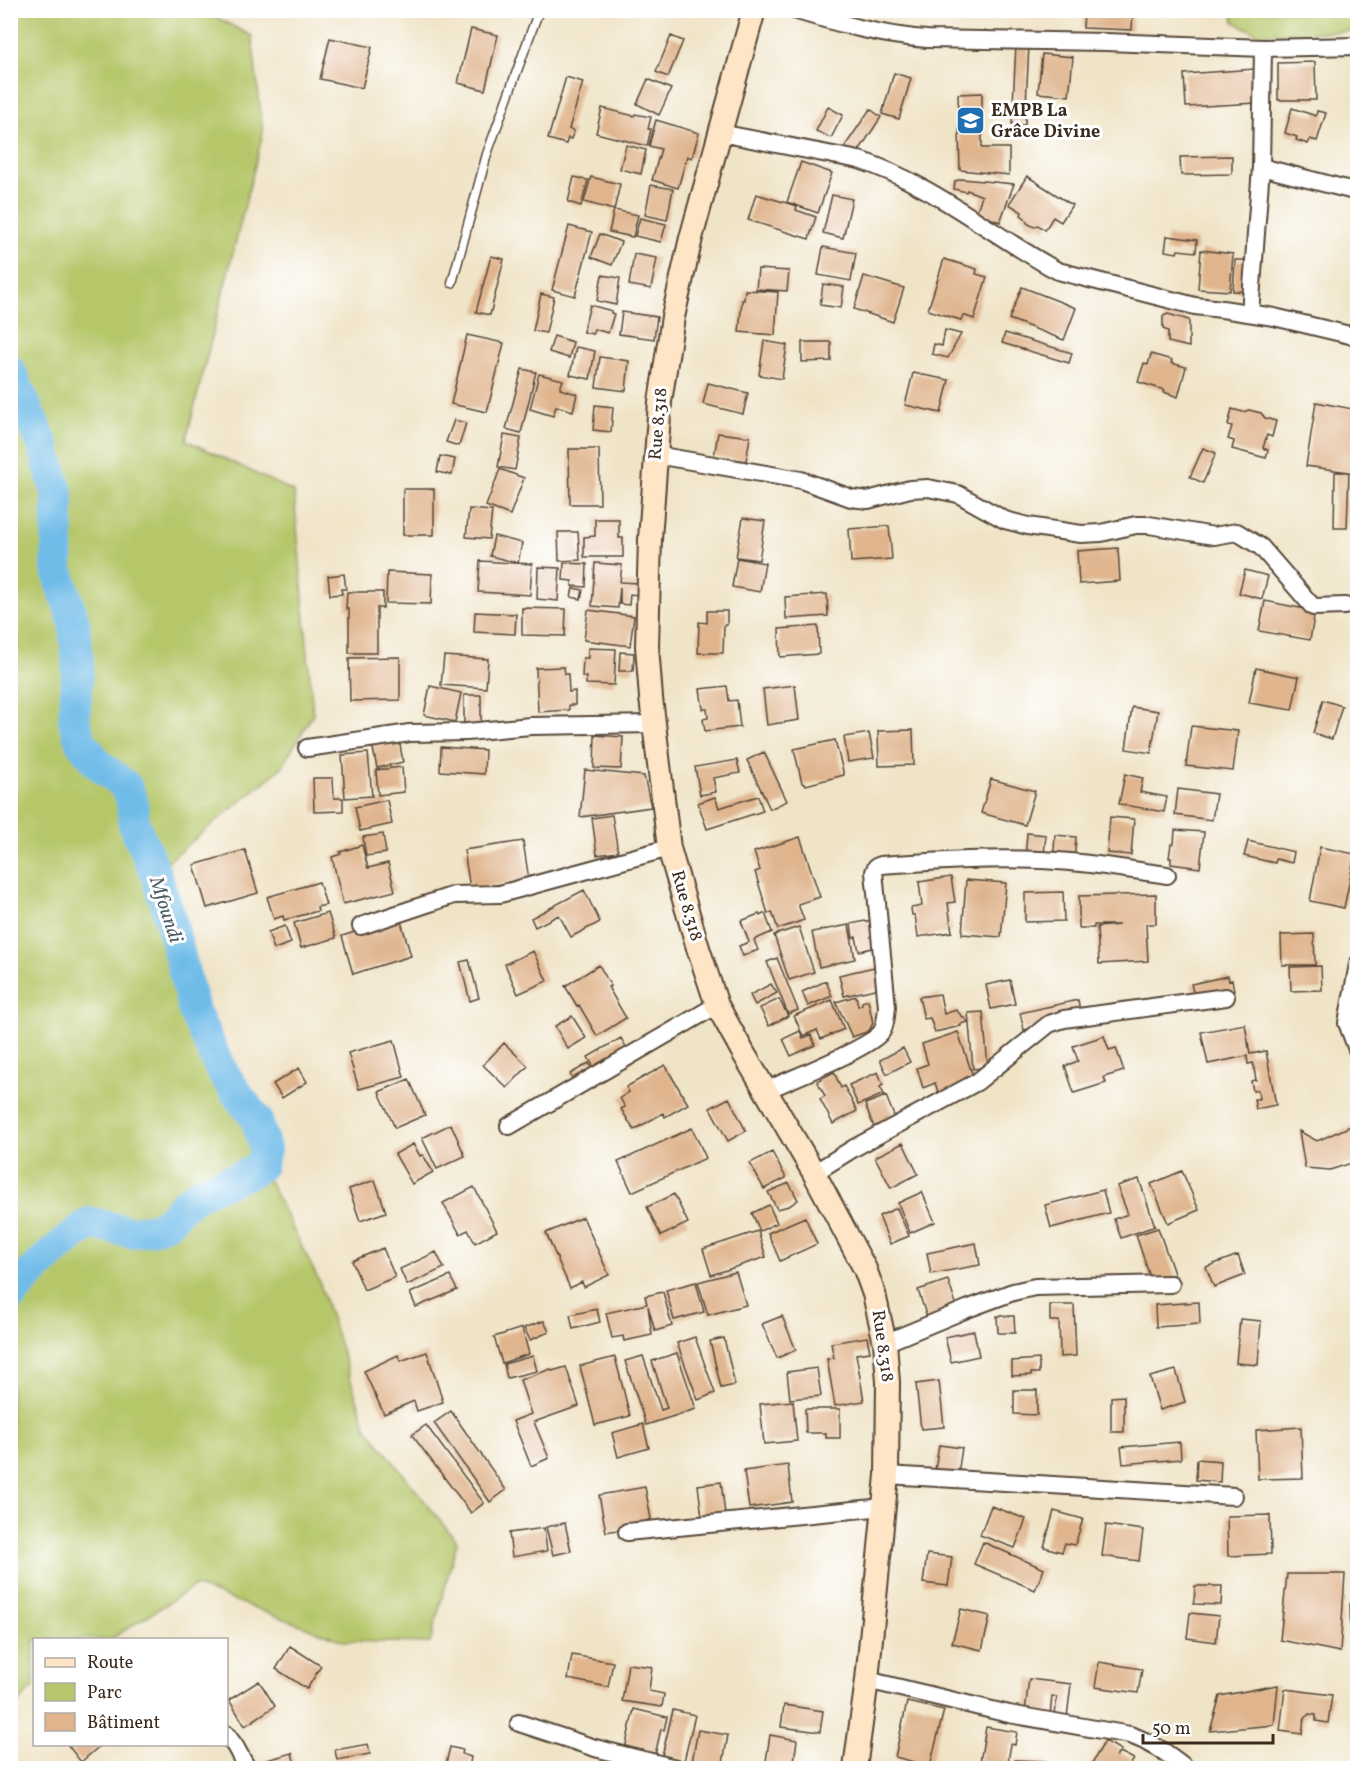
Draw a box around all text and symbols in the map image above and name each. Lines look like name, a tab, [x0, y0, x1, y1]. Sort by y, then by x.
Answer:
place label: EMPB La Grâce Divine	[991, 99, 1100, 145]
school or university icon: EMPB La Grâce Divine	[954, 105, 986, 137]
street label: Rue 8.318	[643, 387, 675, 461]
street label: Rue 8.318	[664, 868, 708, 944]
water label: Mfoundi	[141, 873, 189, 948]
street label: Rue 8.318	[865, 1308, 899, 1384]
legend	[33, 1638, 228, 1746]
text: Route	[87, 1651, 133, 1676]
text: Parc	[87, 1681, 122, 1706]
scale bar	[1143, 1707, 1274, 1745]
text: Bâtiment	[87, 1711, 160, 1736]
text: 50 m	[1152, 1717, 1191, 1742]

